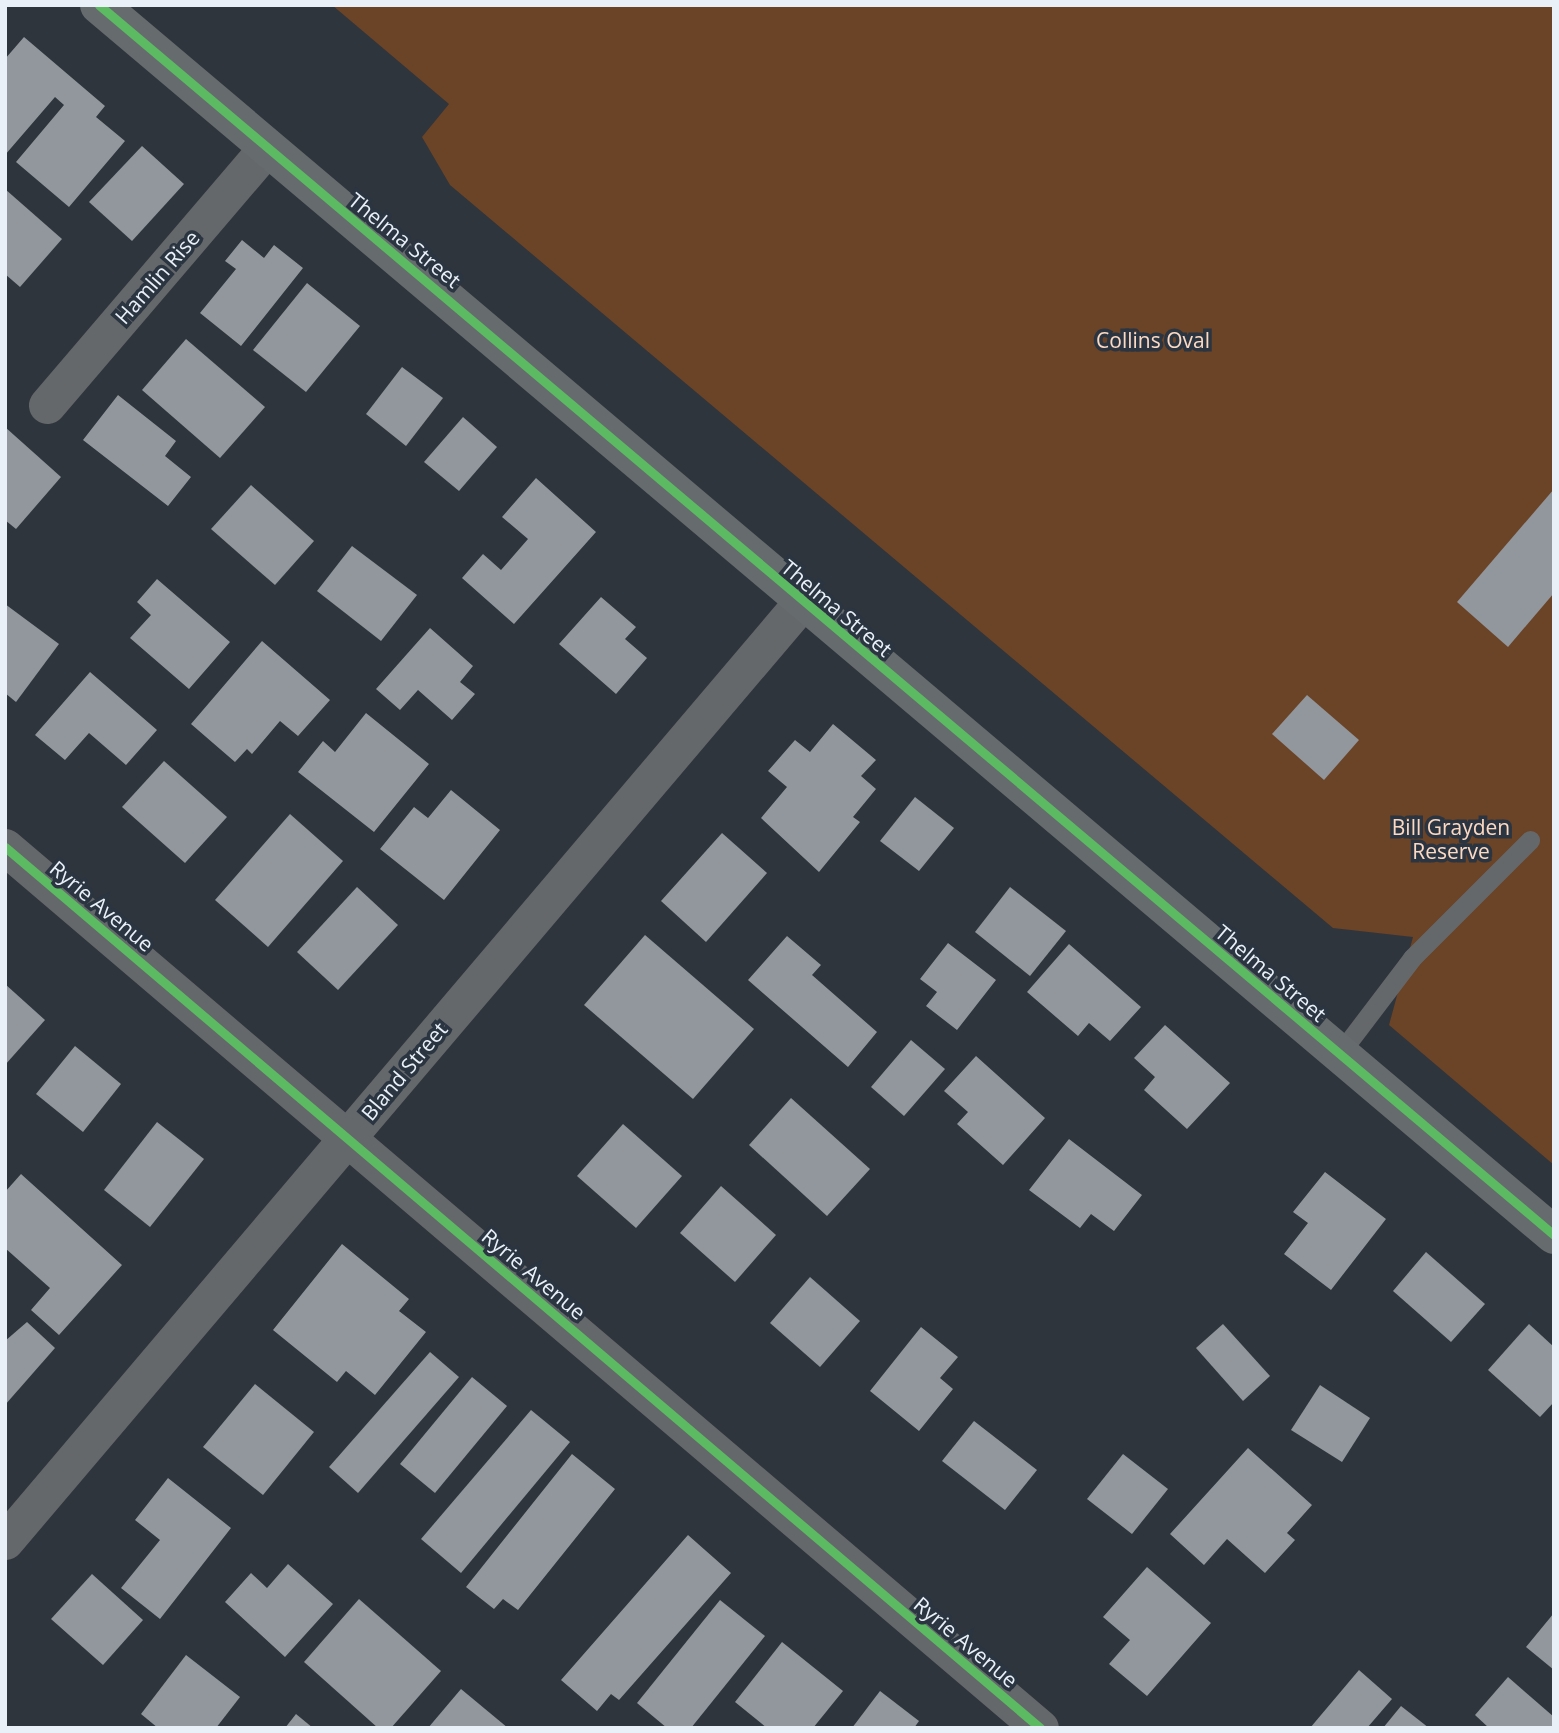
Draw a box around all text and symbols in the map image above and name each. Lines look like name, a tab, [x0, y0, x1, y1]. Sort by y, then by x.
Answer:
street label: Thelma Street	[344, 187, 466, 293]
street label: Hamlin Rise	[110, 225, 204, 329]
park label: Collins Oval	[1096, 327, 1210, 353]
street label: Thelma Street	[777, 554, 897, 662]
park label: Bill Grayden Reserve	[1392, 814, 1510, 864]
street label: Ryrie Avenue	[45, 855, 159, 957]
street label: Thelma Street	[1211, 919, 1331, 1027]
street label: Bland Street	[356, 1017, 452, 1125]
street label: Ryrie Avenue	[477, 1223, 591, 1325]
street label: Ryrie Avenue	[909, 1591, 1023, 1693]

